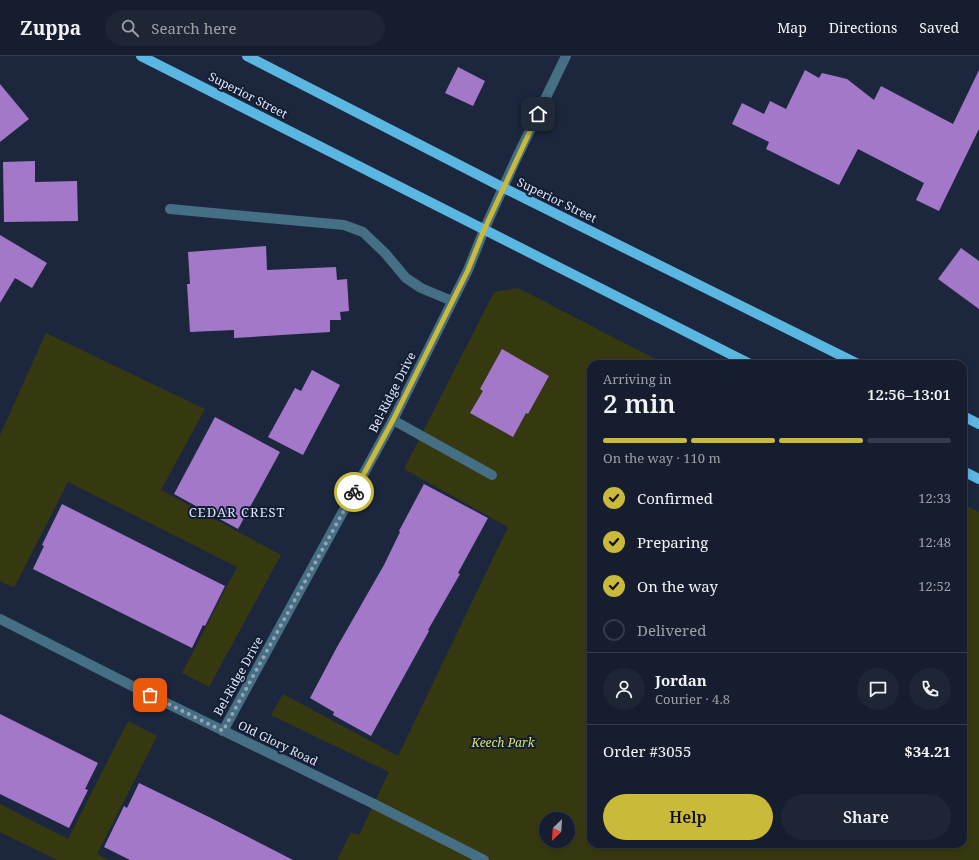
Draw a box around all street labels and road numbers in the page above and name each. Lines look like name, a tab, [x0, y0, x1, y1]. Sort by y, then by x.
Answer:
street label: Superior Street	[206, 68, 290, 122]
street label: Superior Street	[514, 173, 600, 227]
street label: Bel-Ridge Drive	[364, 349, 420, 435]
street label: Bel-Ridge Drive	[209, 633, 267, 719]
street label: Old Glory Road	[235, 716, 321, 770]

